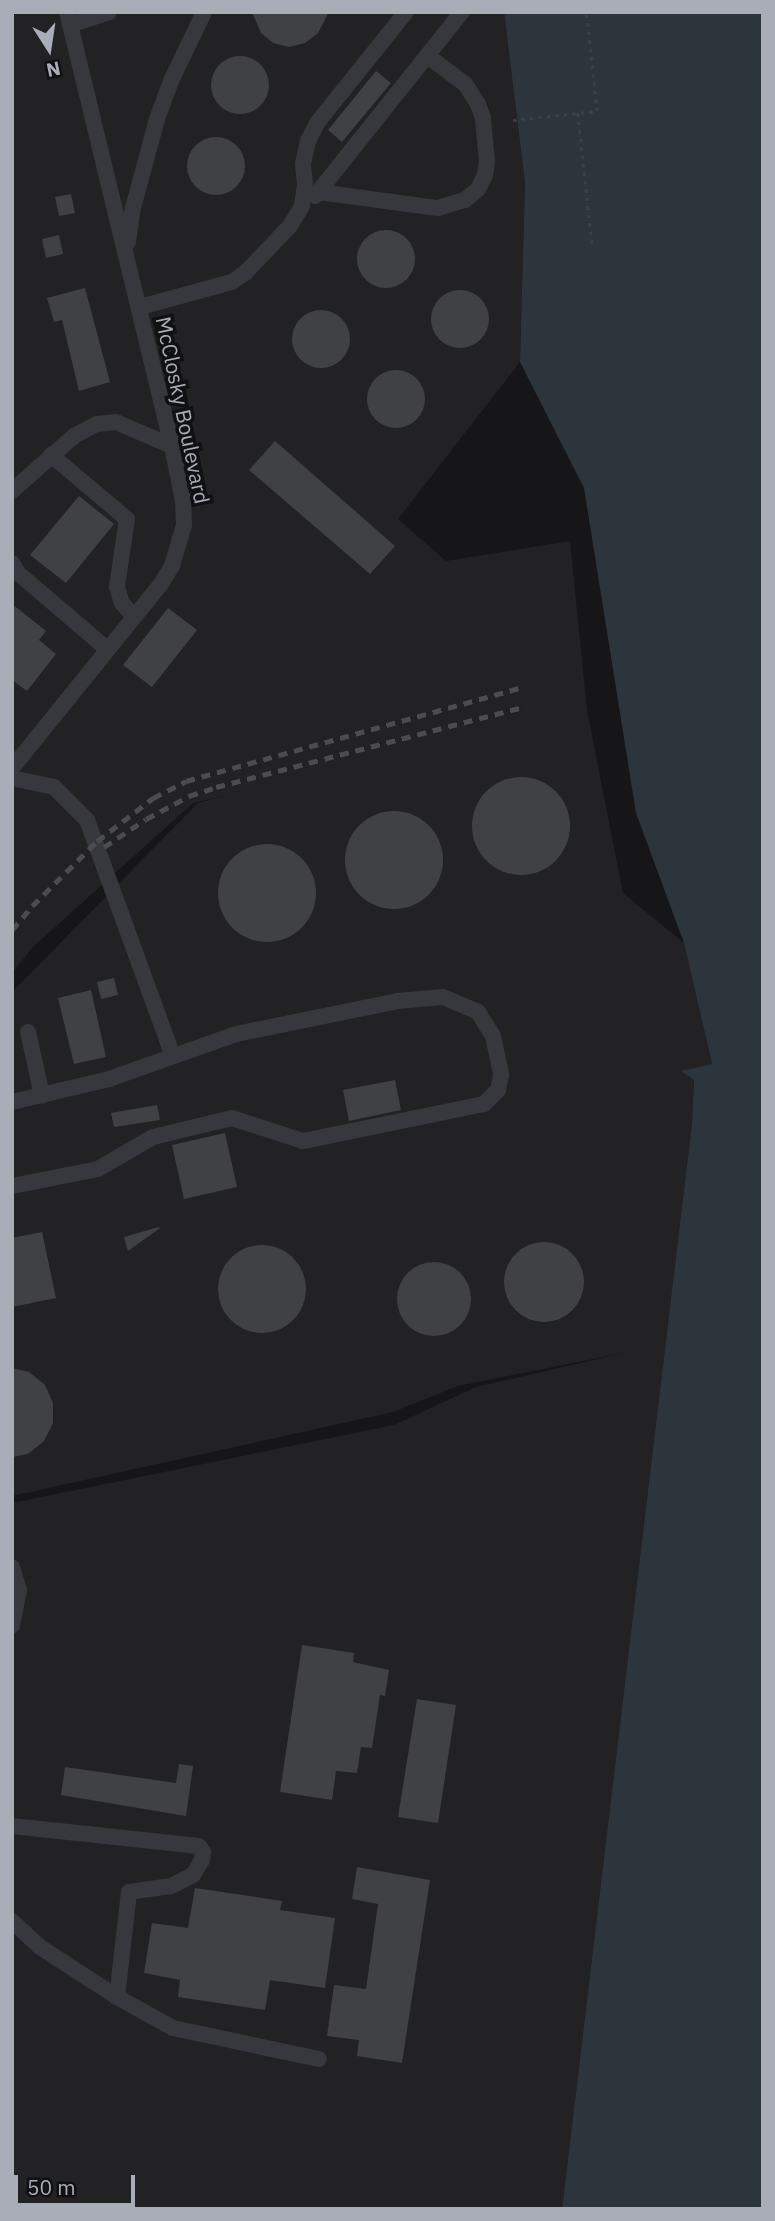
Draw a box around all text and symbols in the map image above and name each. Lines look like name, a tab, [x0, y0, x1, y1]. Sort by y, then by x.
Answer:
north arrow	[14, 14, 84, 84]
text: N	[44, 56, 63, 83]
street label: McClosky Boulevard	[151, 314, 215, 506]
scale bar	[18, 2162, 138, 2206]
text: 50 m	[27, 2173, 76, 2201]

